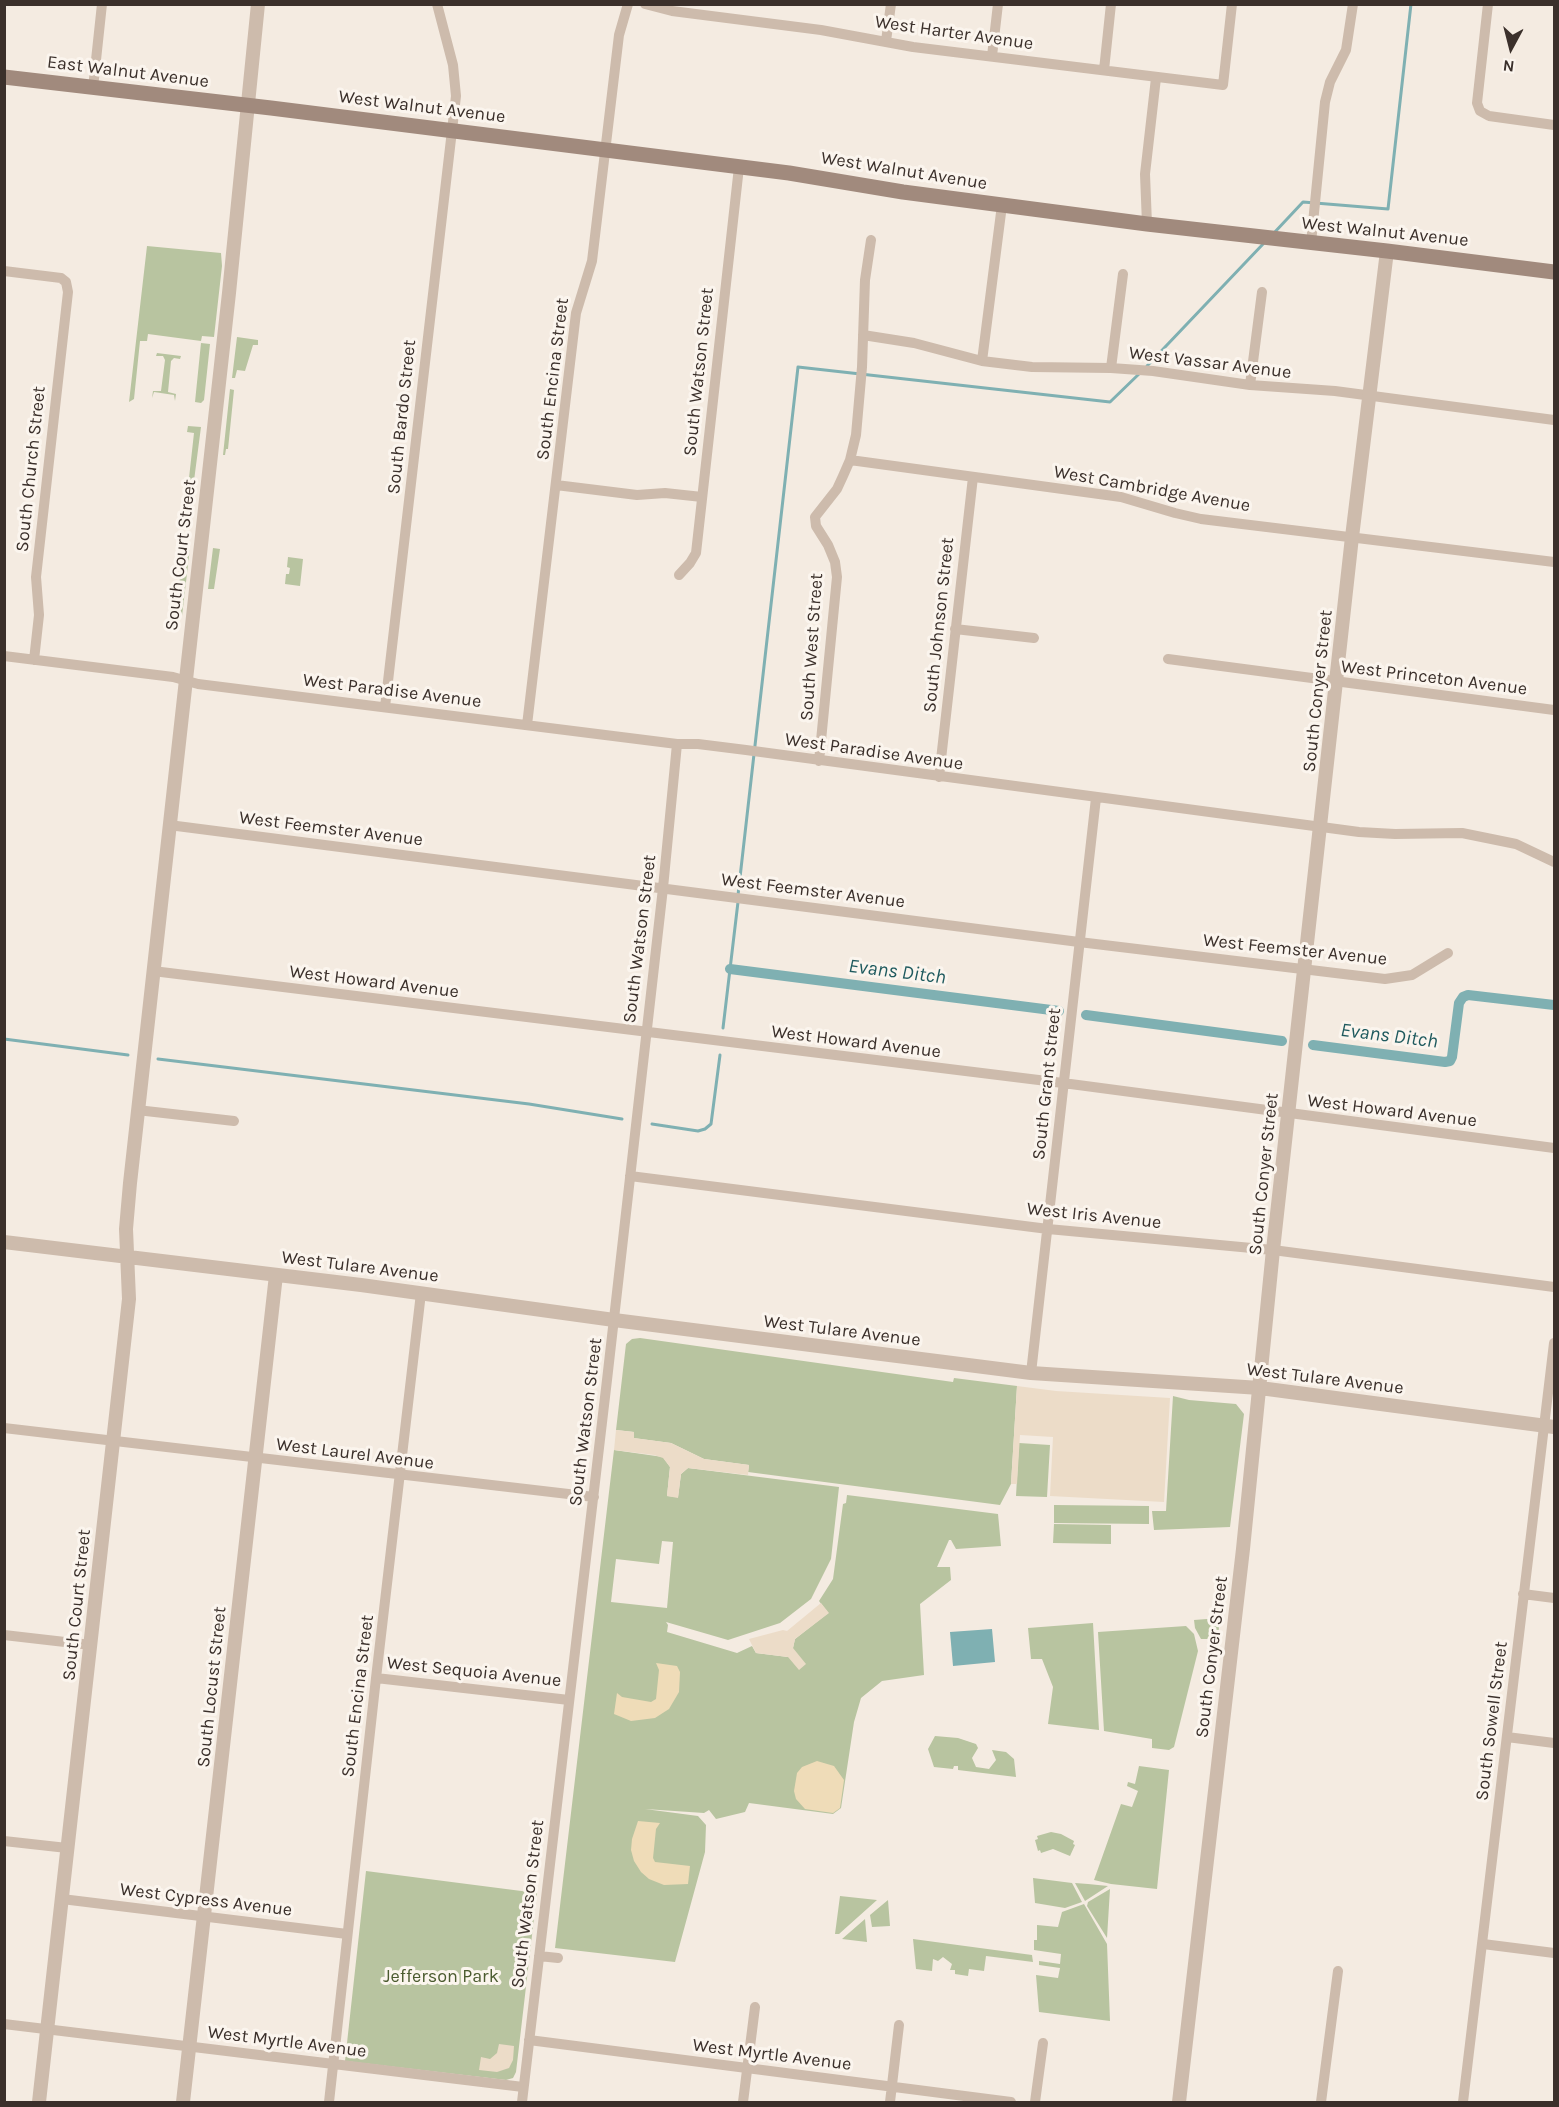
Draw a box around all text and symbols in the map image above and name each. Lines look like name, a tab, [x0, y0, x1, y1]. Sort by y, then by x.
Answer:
street label: West Harter Avenue	[873, 11, 1035, 55]
north arrow	[1481, 18, 1541, 78]
street label: East Walnut Avenue	[46, 51, 210, 93]
text: N	[1502, 56, 1516, 76]
street label: West Walnut Avenue	[337, 86, 507, 128]
street label: West Walnut Avenue	[819, 147, 989, 195]
street label: West Walnut Avenue	[1300, 212, 1470, 252]
street label: South Watson Street	[679, 287, 719, 457]
street label: South Encina Street	[532, 296, 574, 462]
street label: South Bardo Street	[383, 339, 421, 495]
street label: West Vassar Avenue	[1128, 342, 1292, 384]
street label: South Church Street	[12, 385, 50, 553]
street label: West Cambridge Avenue	[1052, 461, 1252, 517]
street label: South Court Street	[161, 478, 201, 632]
street label: South Johnson Street	[919, 536, 959, 714]
street label: South West Street	[796, 572, 828, 722]
street label: South Conyer Street	[1299, 609, 1337, 773]
street label: West Princeton Avenue	[1340, 656, 1528, 700]
street label: West Paradise Avenue	[301, 669, 483, 713]
street label: West Paradise Avenue	[783, 729, 965, 775]
street label: West Feemster Avenue	[238, 807, 424, 851]
street label: South Watson Street	[619, 854, 661, 1024]
street label: West Feemster Avenue	[720, 869, 906, 913]
street label: West Feemster Avenue	[1202, 930, 1388, 970]
water label: Evans Ditch	[847, 954, 947, 990]
street label: West Howard Avenue	[288, 961, 460, 1003]
street label: South Grant Street	[1028, 1007, 1066, 1161]
water label: Evans Ditch	[1339, 1018, 1439, 1054]
street label: West Howard Avenue	[770, 1021, 942, 1063]
street label: West Howard Avenue	[1306, 1090, 1478, 1132]
street label: South Conyer Street	[1245, 1092, 1283, 1256]
street label: West Iris Avenue	[1026, 1198, 1162, 1234]
street label: West Tulare Avenue	[280, 1247, 440, 1287]
street label: West Tulare Avenue	[762, 1311, 922, 1351]
street label: South Watson Street	[565, 1337, 607, 1507]
street label: West Tulare Avenue	[1245, 1359, 1405, 1399]
street label: West Laurel Avenue	[275, 1434, 435, 1474]
street label: South Court Street	[58, 1528, 96, 1682]
street label: South Conyer Street	[1191, 1575, 1233, 1739]
street label: South Locust Street	[193, 1605, 231, 1769]
street label: South Encina Street	[337, 1613, 379, 1779]
street label: South Sowell Street	[1472, 1640, 1512, 1802]
street label: West Sequoia Avenue	[386, 1652, 562, 1692]
street label: South Watson Street	[507, 1819, 549, 1989]
street label: West Cypress Avenue	[119, 1879, 293, 1921]
park label: Jefferson Park	[383, 1966, 499, 1988]
street label: West Myrtle Avenue	[206, 2022, 368, 2062]
street label: West Myrtle Avenue	[691, 2035, 853, 2075]

